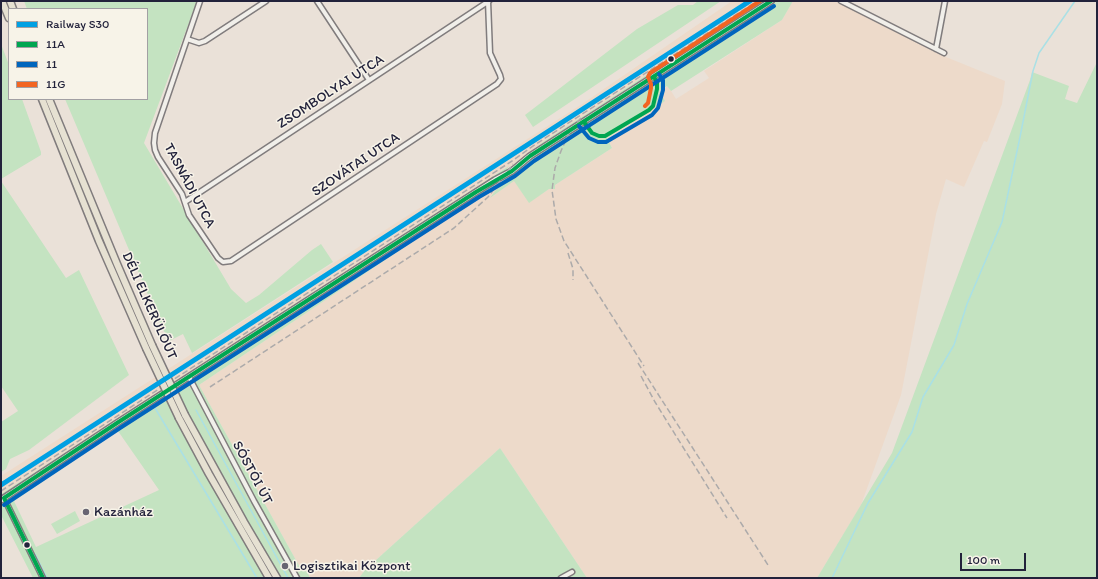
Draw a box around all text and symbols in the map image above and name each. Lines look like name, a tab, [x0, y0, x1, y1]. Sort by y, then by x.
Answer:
legend	[8, 8, 148, 100]
text: Railway S30	[46, 17, 109, 31]
text: 11A	[46, 37, 65, 51]
street label: ZSOMBOLYAI UTCA	[275, 51, 387, 133]
unlabelled marker	[666, 54, 676, 64]
text: 11	[46, 57, 57, 71]
text: 11G	[46, 77, 65, 91]
street label: SZOVÁTAI UTCA	[309, 129, 403, 201]
street label: TASNÁDI UTCA	[160, 141, 218, 231]
street label: DÉLI ELKERÜLŐÚT	[118, 250, 180, 362]
street label: SÓSTÓI ÚT	[228, 438, 276, 508]
place label: Kazánház	[94, 504, 153, 520]
marker: Kazánház	[81, 507, 91, 517]
unlabelled marker	[22, 540, 32, 550]
scale bar	[962, 545, 1028, 571]
text: 100 m	[967, 553, 1000, 567]
place label: Logisztikai Központ	[293, 558, 410, 574]
marker: Logisztikai Központ	[280, 561, 290, 571]

